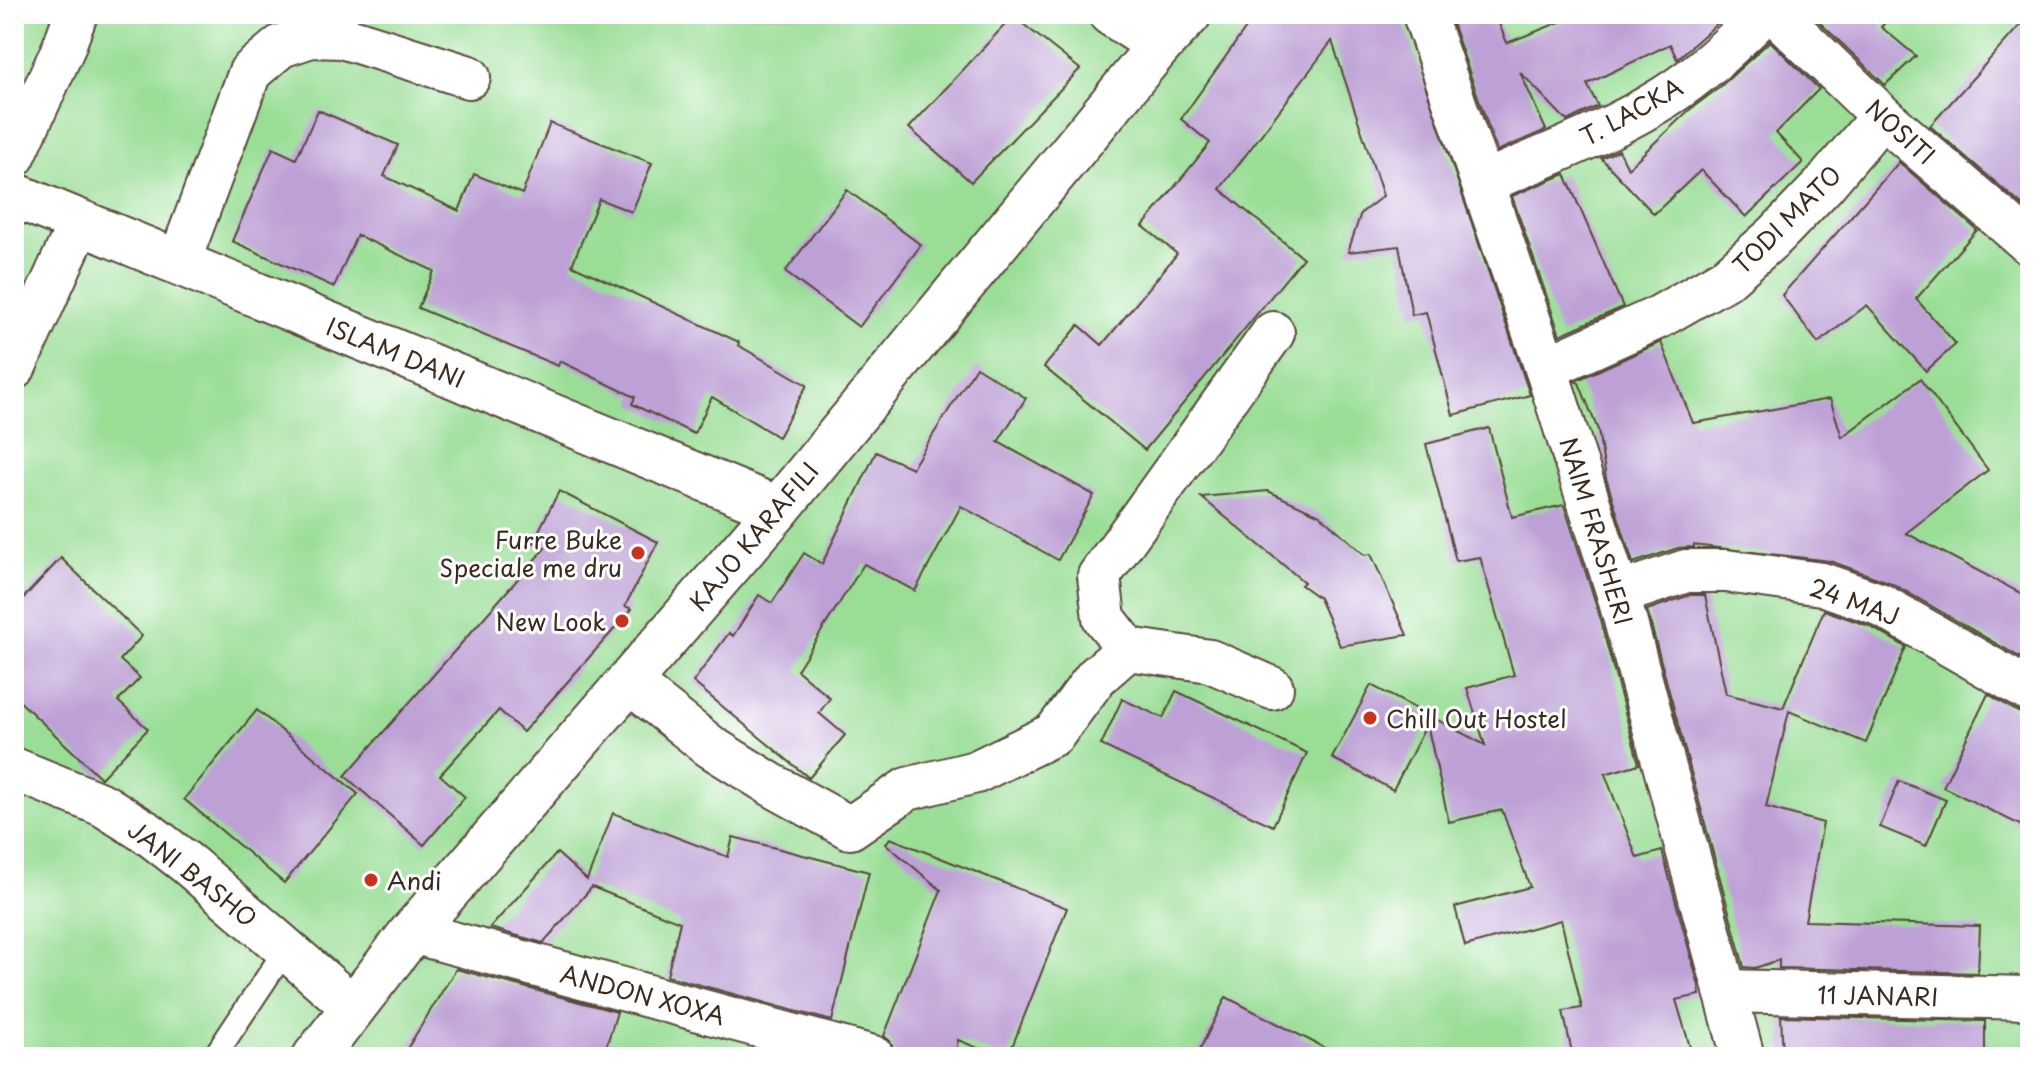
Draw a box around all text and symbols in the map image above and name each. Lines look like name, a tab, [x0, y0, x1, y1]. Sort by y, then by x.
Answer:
street label: T. LACKA	[1573, 68, 1689, 154]
street label: NOSITI	[1858, 90, 1944, 172]
street label: TODI MATO	[1723, 156, 1849, 282]
street label: ISLAM DANI	[321, 308, 471, 396]
street label: NAIM FRASHERI	[1551, 433, 1643, 629]
street label: KAJO KARAFILI	[680, 454, 826, 618]
place label: Furre Buke Speciale me dru	[439, 521, 622, 585]
marker: Furre Buke Speciale me dru	[629, 544, 647, 562]
street label: 24 MAJ	[1805, 568, 1905, 634]
place label: New Look	[495, 603, 606, 639]
marker: New Look	[613, 612, 631, 630]
place label: Chill Out Hostel	[1386, 700, 1566, 736]
marker: Chill Out Hostel	[1361, 709, 1379, 727]
street label: JANI BASHO	[121, 811, 265, 935]
place label: Andi	[387, 862, 442, 898]
marker: Andi	[362, 871, 380, 889]
street label: ANDON XOXA	[557, 955, 729, 1033]
street label: 11 JANARI	[1817, 976, 1939, 1014]

